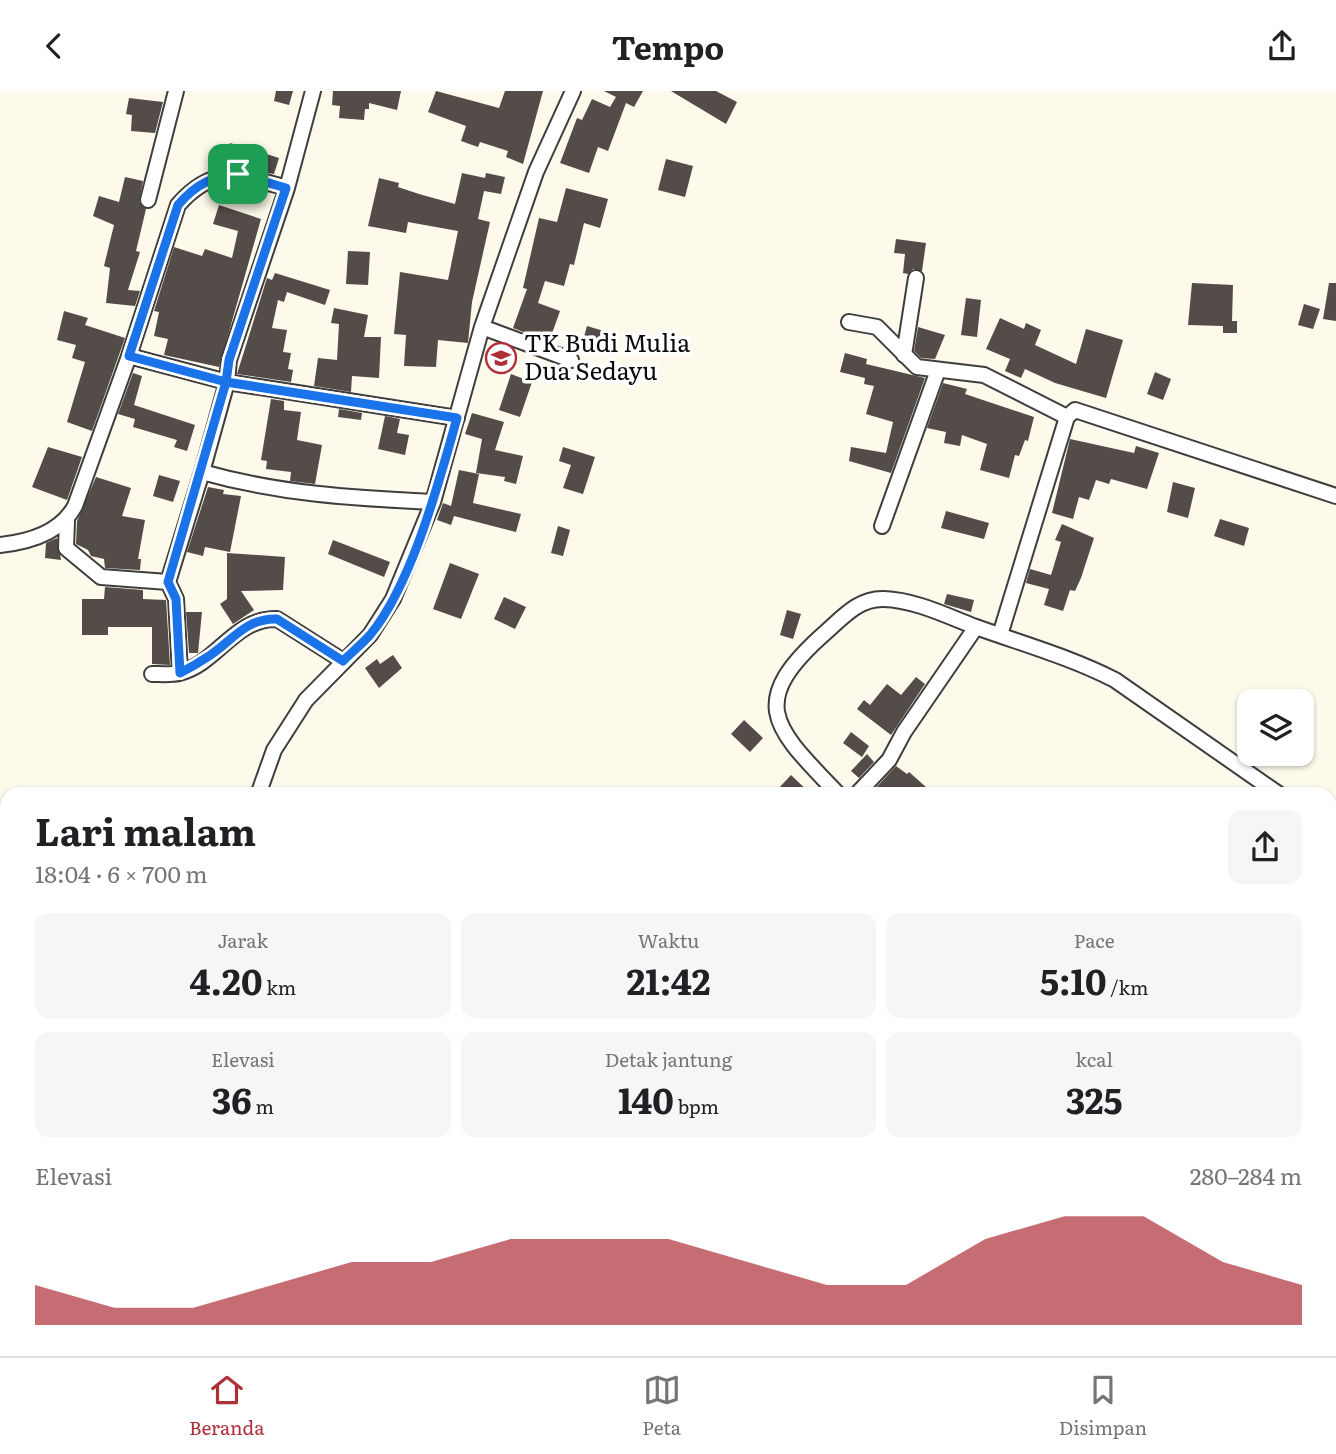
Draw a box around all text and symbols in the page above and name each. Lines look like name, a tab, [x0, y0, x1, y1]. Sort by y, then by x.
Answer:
text: Tempo	[612, 22, 724, 70]
icon: back	[35, 27, 73, 65]
icon: share	[1263, 27, 1301, 65]
pin	[208, 144, 268, 204]
icon: arrive	[219, 155, 257, 193]
place label: TK Budi Mulia Dua Sedayu	[524, 324, 690, 387]
school or university icon: TK Budi Mulia Dua Sedayu	[484, 341, 518, 375]
map controls	[1237, 689, 1314, 766]
button: layers	[1237, 689, 1314, 766]
text: Lari malam	[35, 801, 256, 858]
button: share	[1228, 810, 1302, 884]
text: 18:04 · 6 × 700 m	[35, 856, 208, 890]
text: Jarak	[217, 926, 268, 954]
text: Waktu	[638, 926, 699, 954]
text: Pace	[1074, 926, 1115, 954]
text: 4.20	[189, 954, 262, 1006]
text: 21:42	[626, 954, 711, 1006]
text: 5:10	[1040, 954, 1107, 1006]
text: km	[262, 973, 296, 1001]
text: /km	[1107, 973, 1148, 1001]
text: Elevasi	[211, 1045, 275, 1073]
text: Detak jantung	[605, 1045, 732, 1073]
text: kcal	[1075, 1045, 1113, 1073]
text: 36	[212, 1073, 252, 1125]
text: 140	[618, 1073, 674, 1125]
text: 325	[1066, 1073, 1122, 1125]
text: m	[252, 1092, 274, 1120]
text: bpm	[674, 1092, 719, 1120]
text: Elevasi	[35, 1158, 112, 1192]
text: 280–284 m	[1190, 1158, 1302, 1192]
tab: Beranda	[189, 1371, 264, 1441]
tab: Peta	[642, 1371, 681, 1441]
tab: Disimpan	[1059, 1371, 1147, 1441]

